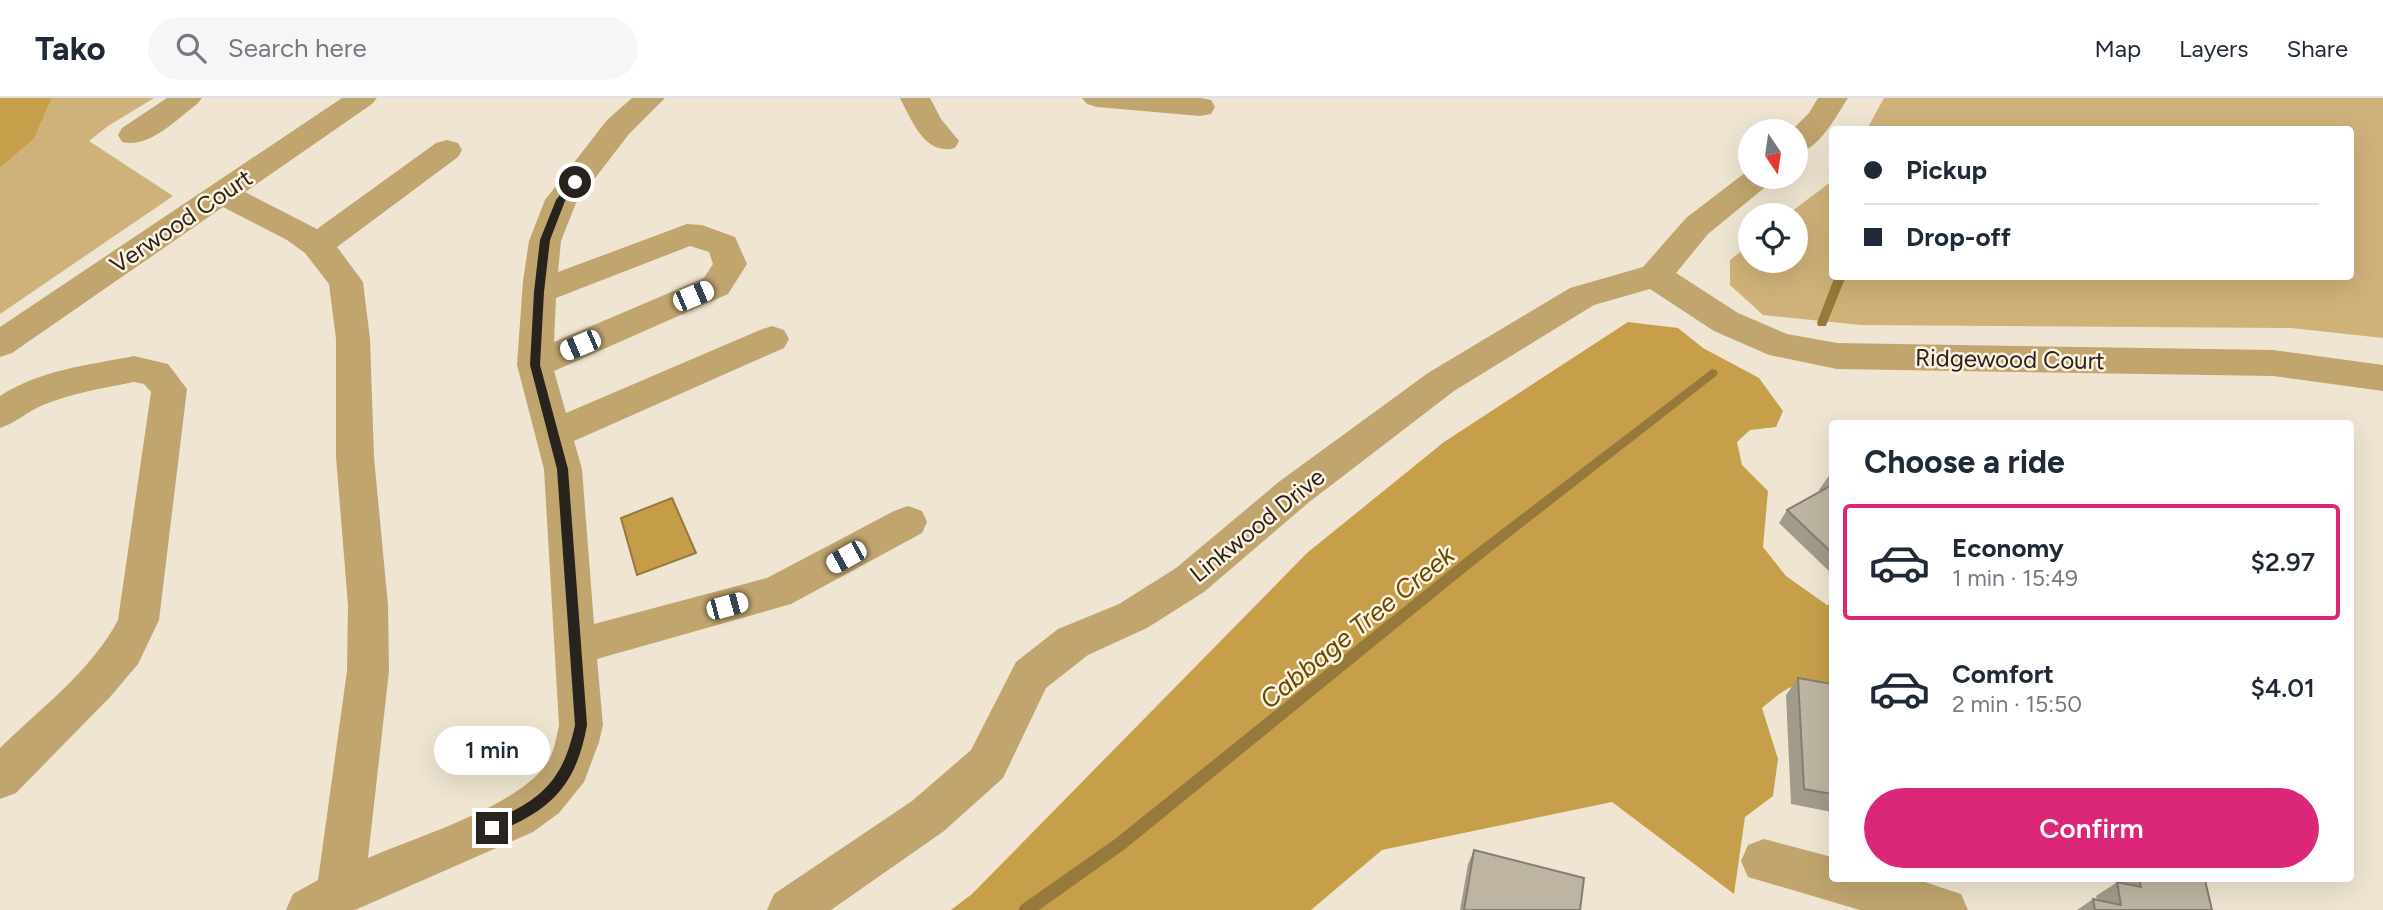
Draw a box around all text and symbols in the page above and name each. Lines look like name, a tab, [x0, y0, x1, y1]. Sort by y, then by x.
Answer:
search box	[148, 17, 638, 80]
text: Tako	[35, 29, 106, 68]
icon: search	[172, 29, 210, 67]
text: Search here	[228, 32, 367, 64]
text: Map	[2094, 34, 2141, 63]
text: Layers	[2179, 34, 2248, 63]
text: Share	[2286, 34, 2348, 63]
north arrow	[1738, 119, 1808, 189]
map controls	[1738, 119, 1808, 273]
text: Pickup	[1906, 154, 1987, 186]
street label: Verwood Court	[104, 163, 258, 279]
route start	[559, 166, 591, 198]
button: locate	[1738, 203, 1808, 273]
text: Drop-off	[1906, 221, 2011, 253]
car	[670, 278, 717, 314]
car	[557, 327, 604, 363]
street label: Ridgewood Court	[1915, 343, 2105, 375]
text: Choose a ride	[1864, 443, 2065, 481]
street label: Linkwood Drive	[1184, 462, 1330, 588]
icon: car	[1868, 531, 1931, 594]
text: Economy	[1952, 532, 2064, 564]
car	[823, 538, 870, 576]
water label: Cabbage Tree Creek	[1253, 538, 1462, 715]
text: $2.97	[2250, 546, 2315, 578]
text: 1 min · 15:49	[1952, 564, 2078, 592]
car	[704, 590, 751, 622]
icon: car	[1868, 657, 1931, 720]
text: Comfort	[1952, 658, 2054, 690]
text: $4.01	[2250, 672, 2315, 704]
text: 2 min · 15:50	[1952, 690, 2082, 718]
callout: 1 min	[434, 726, 550, 776]
text: 1 min	[465, 736, 519, 764]
button: Confirm	[1864, 788, 2319, 868]
route end	[476, 812, 508, 844]

